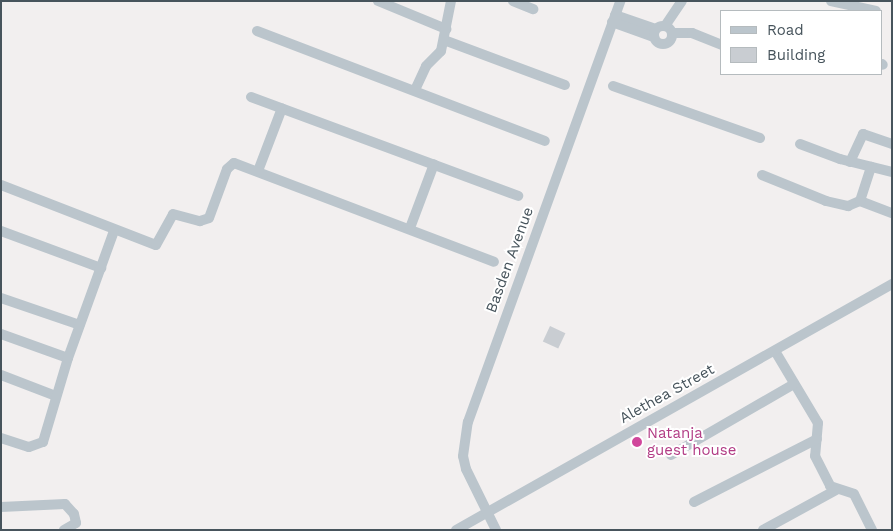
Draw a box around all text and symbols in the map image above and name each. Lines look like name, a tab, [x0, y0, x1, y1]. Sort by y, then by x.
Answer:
legend	[720, 10, 883, 75]
text: Road	[767, 21, 804, 39]
text: Building	[767, 46, 825, 64]
street label: Basden Avenue	[482, 204, 538, 316]
street label: Alethea Street	[616, 360, 718, 428]
place label: Natanja guest house	[647, 424, 736, 459]
marker: Natanja guest house	[631, 436, 643, 448]

